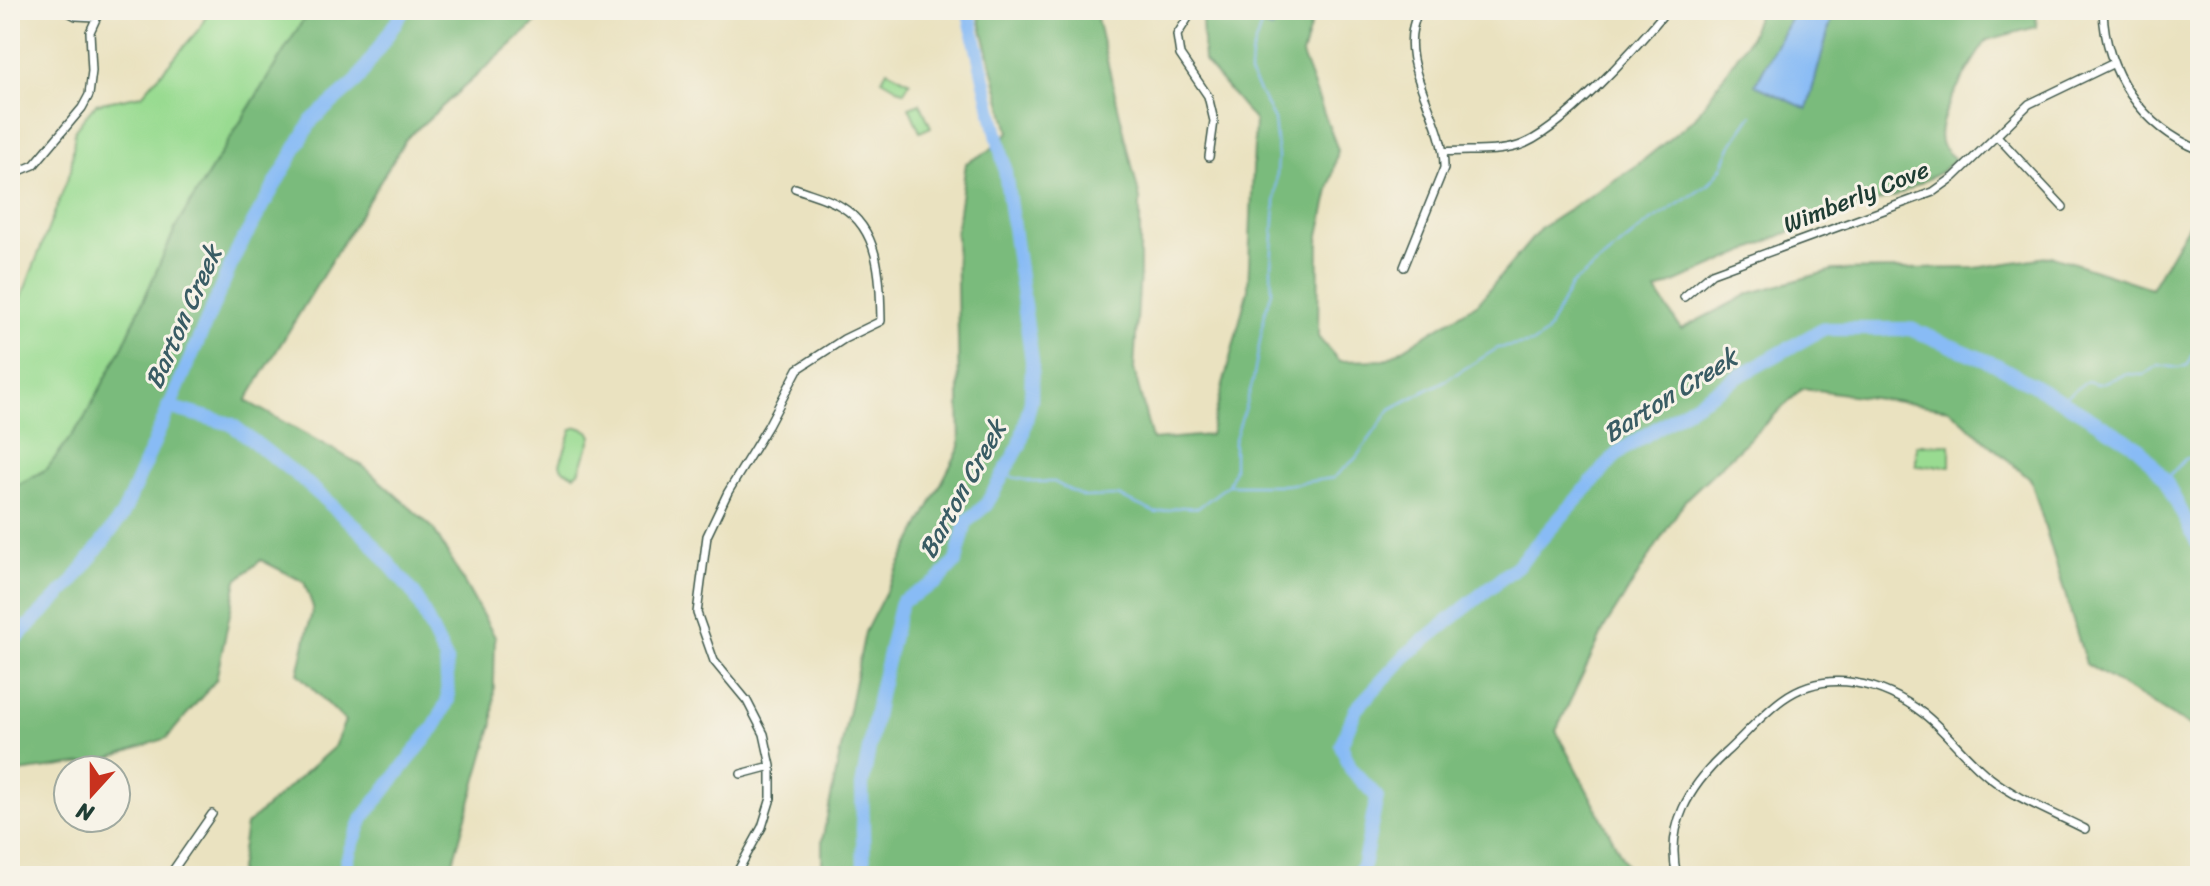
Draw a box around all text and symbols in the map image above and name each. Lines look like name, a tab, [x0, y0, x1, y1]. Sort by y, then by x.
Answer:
street label: Wimberly Cove	[1777, 149, 1935, 245]
water label: Barton Creek	[131, 235, 236, 396]
water label: Barton Creek	[1593, 333, 1749, 455]
water label: Barton Creek	[905, 409, 1021, 567]
north arrow	[52, 754, 132, 834]
text: N	[70, 791, 100, 834]

